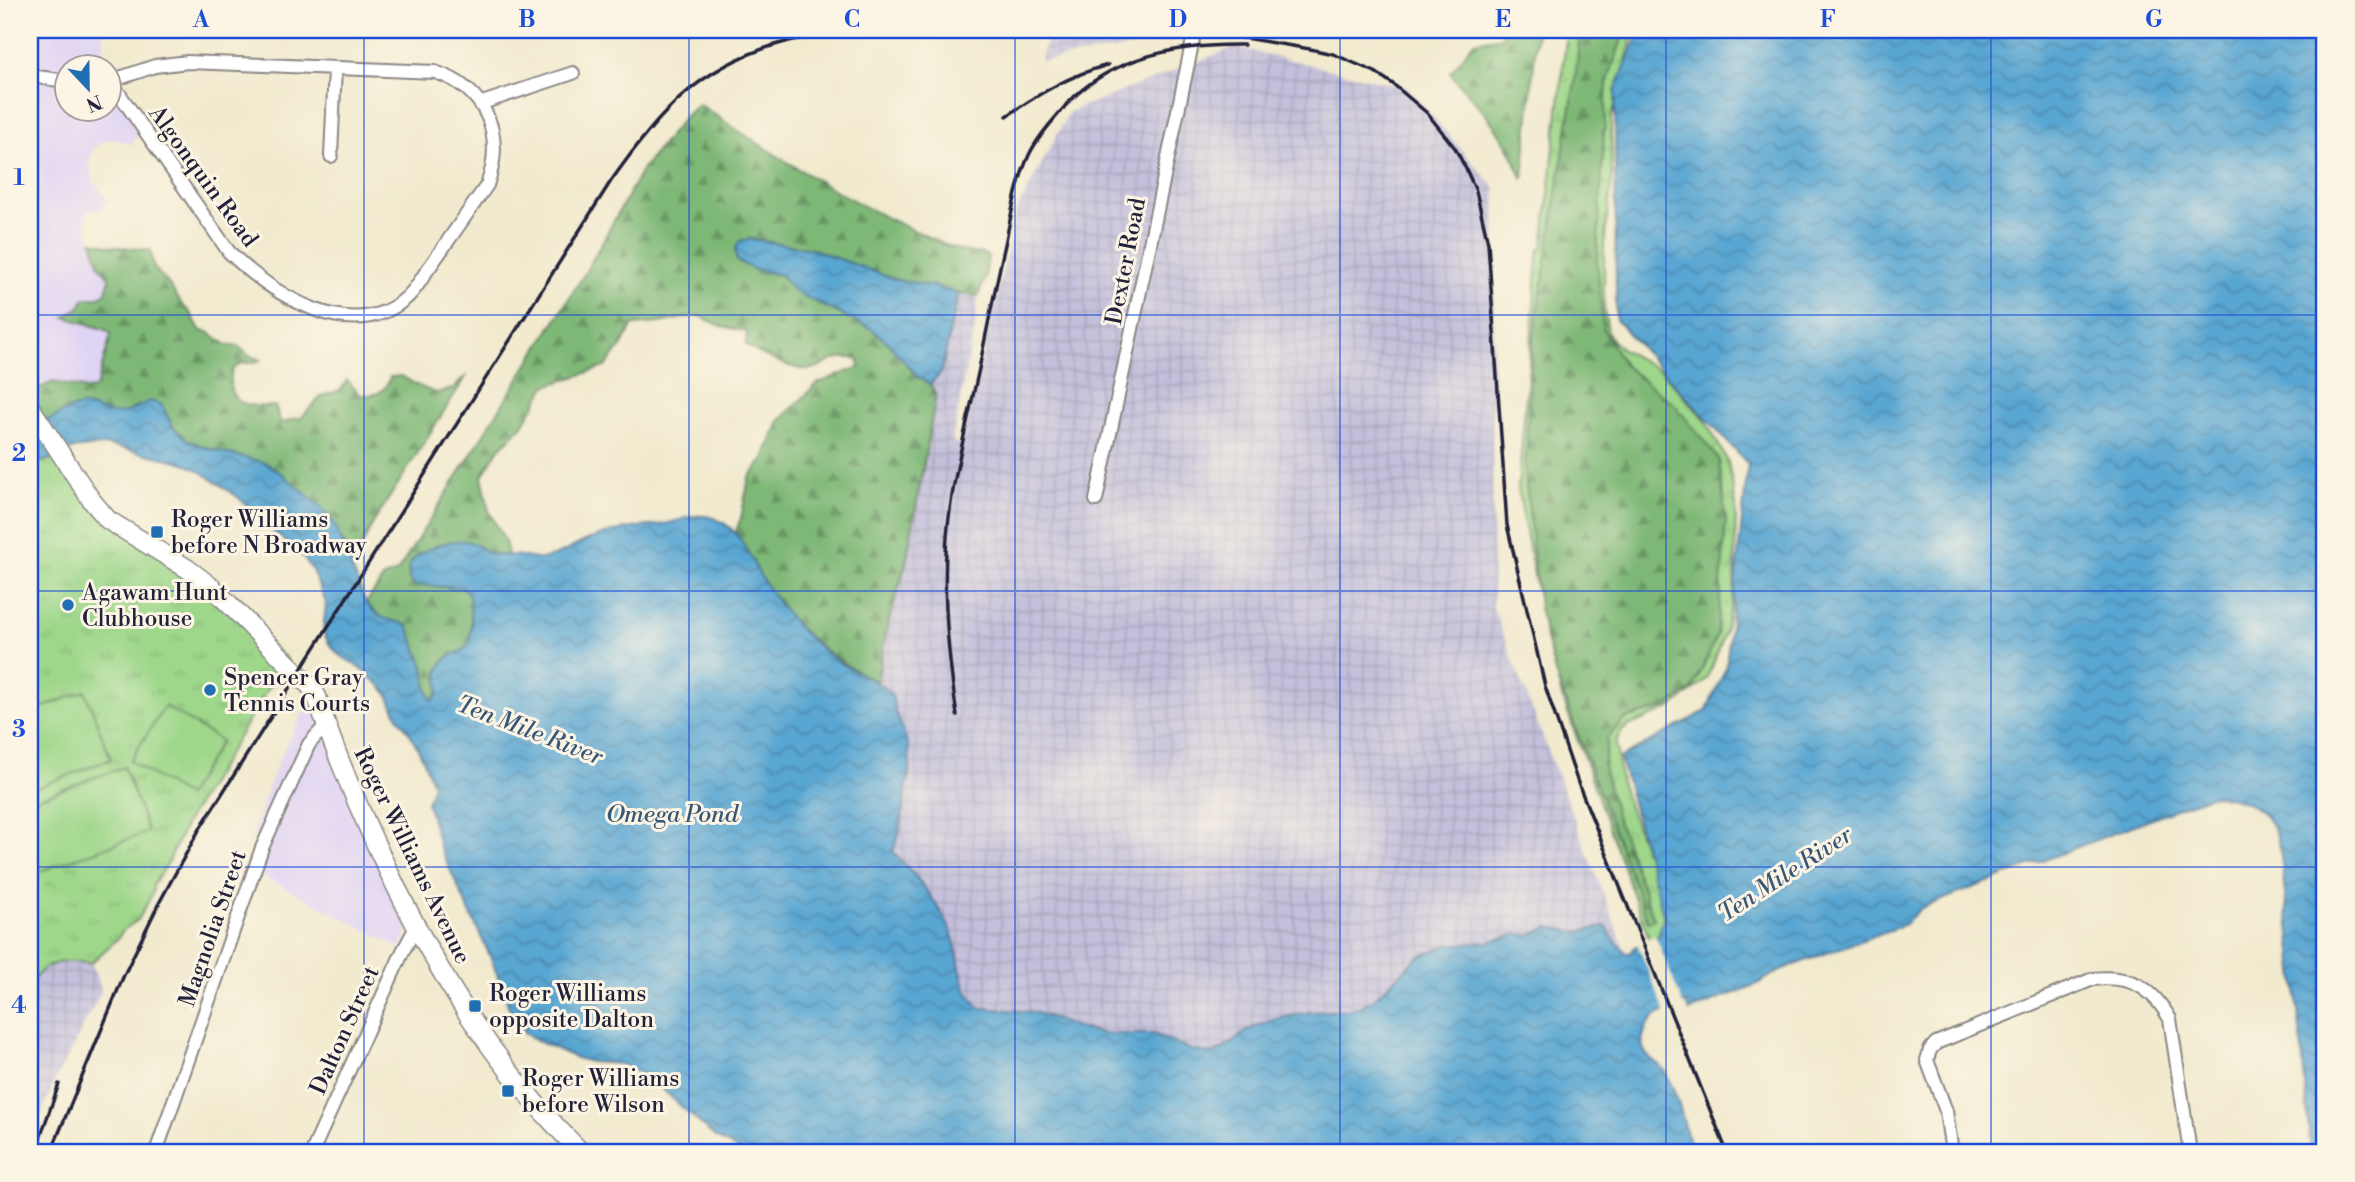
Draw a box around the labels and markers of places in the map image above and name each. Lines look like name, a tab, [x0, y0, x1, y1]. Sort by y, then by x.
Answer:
place label: Roger Williams before N Broadway	[171, 506, 368, 560]
marker: Roger Williams before N Broadway	[149, 524, 165, 540]
place label: Agawam Hunt Clubhouse	[81, 579, 228, 633]
marker: Agawam Hunt Clubhouse	[60, 597, 76, 613]
place label: Spencer Gray Tennis Courts	[224, 664, 370, 718]
marker: Spencer Gray Tennis Courts	[202, 682, 218, 698]
place label: Roger Williams opposite Dalton	[489, 980, 654, 1034]
marker: Roger Williams opposite Dalton	[467, 998, 483, 1014]
place label: Roger Williams before Wilson	[522, 1065, 679, 1119]
marker: Roger Williams before Wilson	[500, 1083, 516, 1099]

